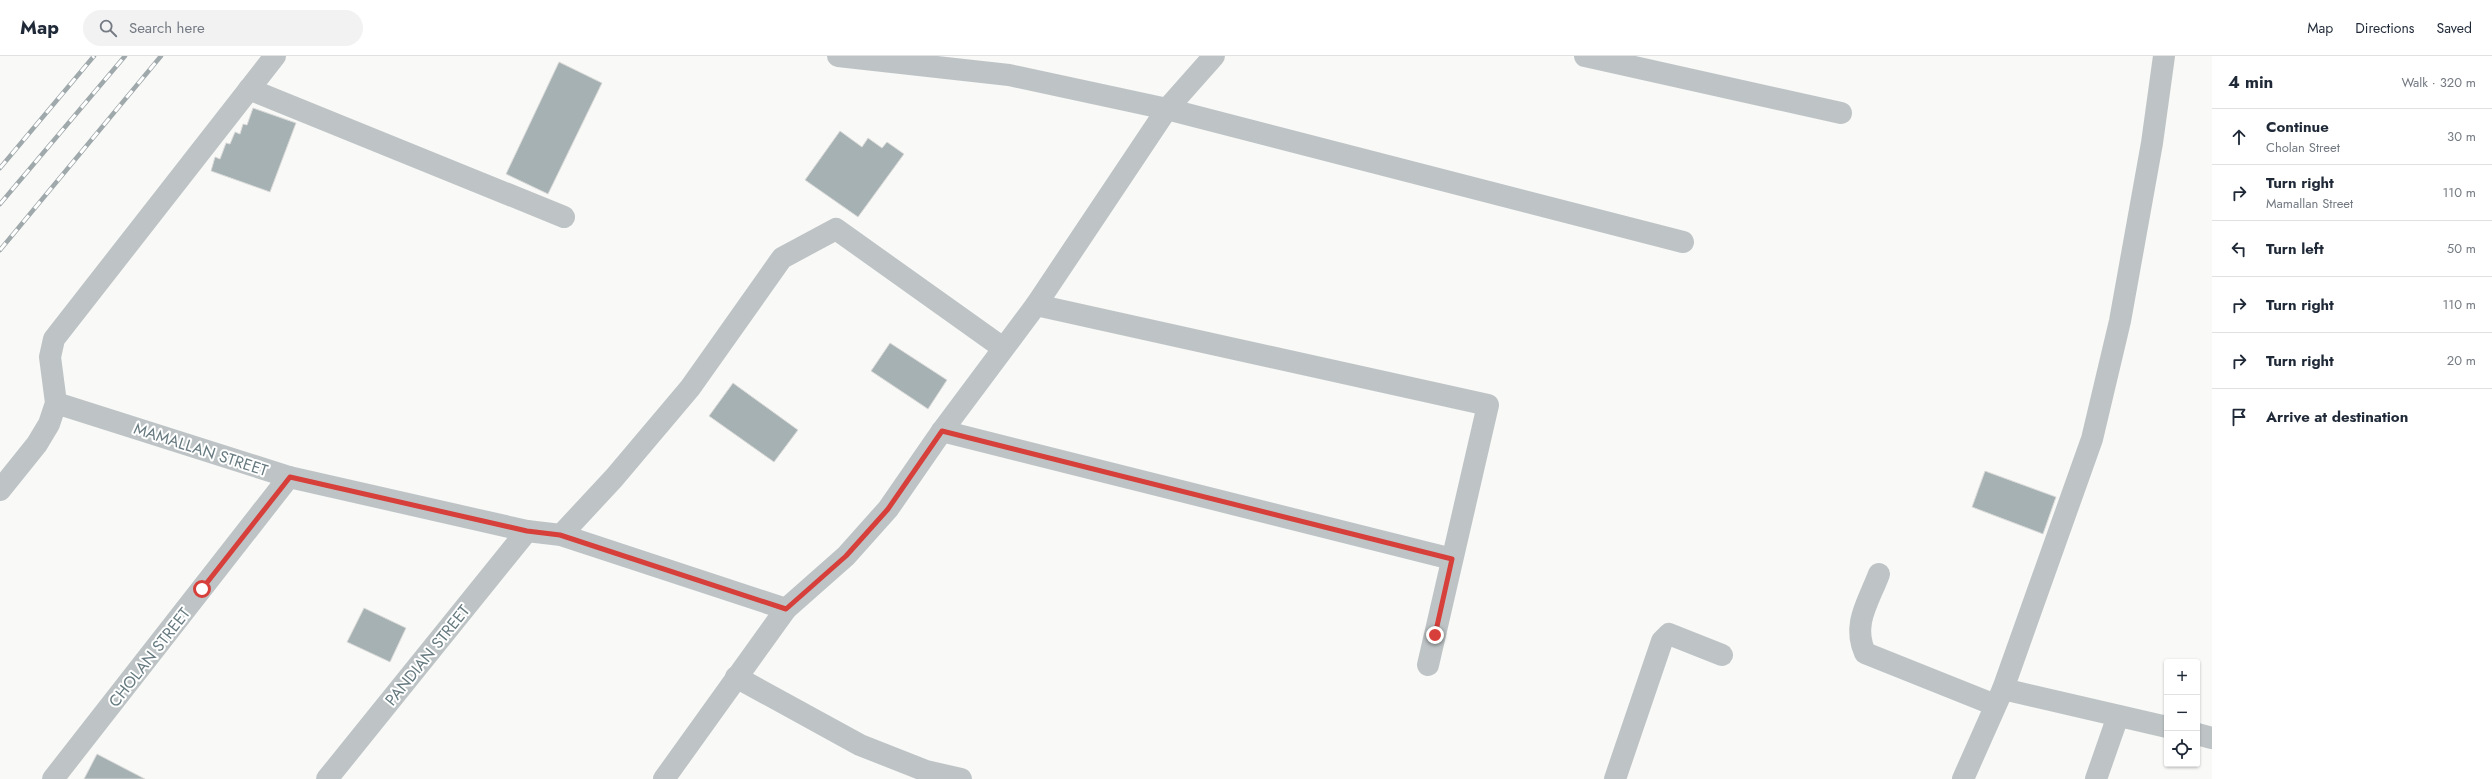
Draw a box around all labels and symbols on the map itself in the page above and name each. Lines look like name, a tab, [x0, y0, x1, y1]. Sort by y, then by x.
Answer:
street label: MAMALLAN STREET	[131, 417, 271, 482]
route start	[193, 580, 211, 598]
street label: PANDIAN STREET	[380, 600, 475, 710]
street label: CHOLAN STREET	[103, 602, 196, 712]
route end	[1426, 626, 1444, 644]

